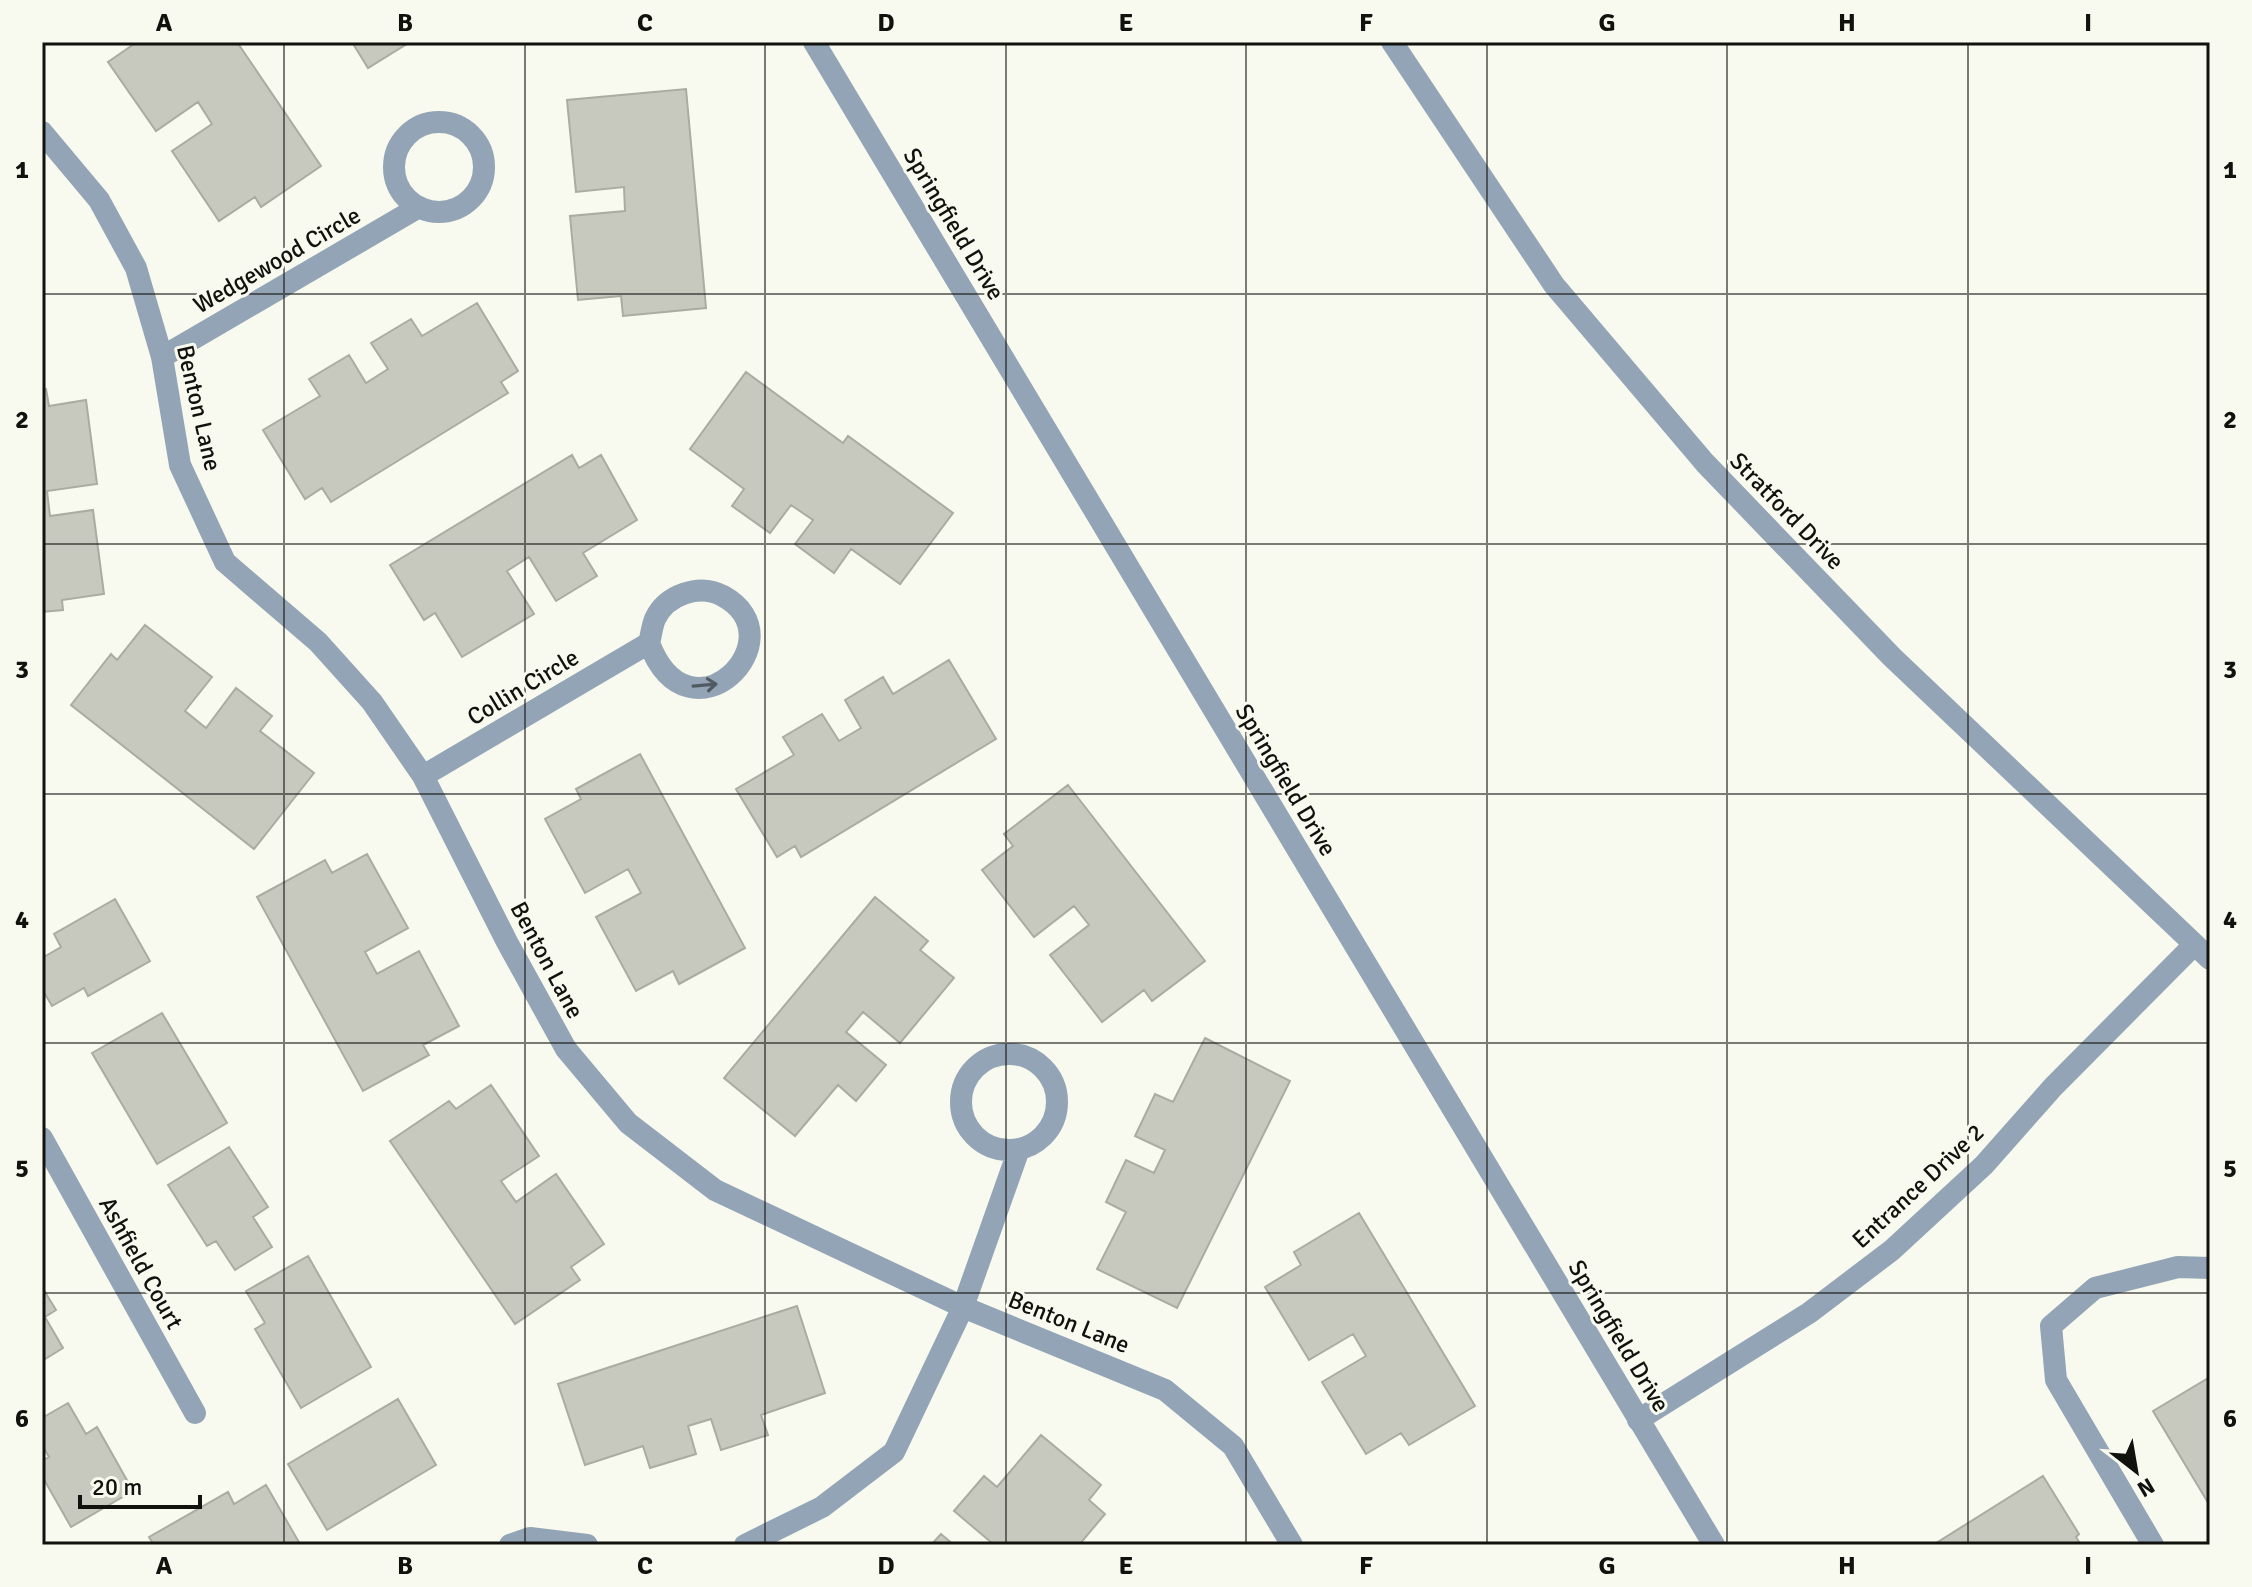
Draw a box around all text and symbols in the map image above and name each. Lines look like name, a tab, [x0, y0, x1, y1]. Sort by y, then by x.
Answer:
text: A	[156, 7, 173, 39]
text: B	[397, 7, 413, 39]
text: C	[637, 7, 653, 39]
text: D	[877, 7, 895, 39]
text: E	[1119, 7, 1133, 39]
text: F	[1359, 7, 1373, 39]
text: G	[1598, 7, 1616, 39]
text: H	[1838, 7, 1856, 39]
text: I	[2084, 7, 2092, 39]
street label: Springfield Drive	[897, 143, 1011, 305]
text: 1	[15, 154, 29, 186]
text: 1	[2223, 154, 2237, 186]
street label: Wedgewood Circle	[188, 200, 366, 320]
street label: Benton Lane	[170, 342, 228, 474]
text: 2	[15, 404, 29, 436]
text: 2	[2223, 404, 2237, 436]
street label: Stratford Drive	[1724, 446, 1850, 576]
street label: Collin Circle	[462, 642, 584, 732]
text: 3	[15, 654, 29, 686]
text: 3	[2223, 654, 2237, 686]
one-way arrow	[691, 677, 717, 692]
street label: Springfield Drive	[1229, 699, 1343, 861]
street label: Benton Lane	[504, 896, 590, 1024]
text: 4	[15, 904, 29, 936]
text: 4	[2223, 904, 2237, 936]
street label: Entrance Drive 2	[1846, 1117, 1990, 1255]
text: 5	[15, 1153, 29, 1185]
text: 5	[2223, 1153, 2237, 1185]
street label: Ashfield Court	[92, 1192, 190, 1334]
street label: Springfield Drive	[1562, 1255, 1676, 1417]
street label: Benton Lane	[1004, 1284, 1134, 1360]
text: 6	[15, 1403, 29, 1435]
text: 6	[2223, 1403, 2237, 1435]
north arrow	[2096, 1431, 2176, 1511]
scale bar	[80, 1459, 200, 1509]
text: 20 m	[92, 1472, 142, 1502]
text: N	[2133, 1472, 2160, 1503]
text: A	[156, 1550, 173, 1582]
text: B	[397, 1550, 413, 1582]
text: C	[637, 1550, 653, 1582]
text: D	[877, 1550, 895, 1582]
text: E	[1119, 1550, 1133, 1582]
text: F	[1359, 1550, 1373, 1582]
text: G	[1598, 1550, 1616, 1582]
text: H	[1838, 1550, 1856, 1582]
text: I	[2084, 1550, 2092, 1582]

